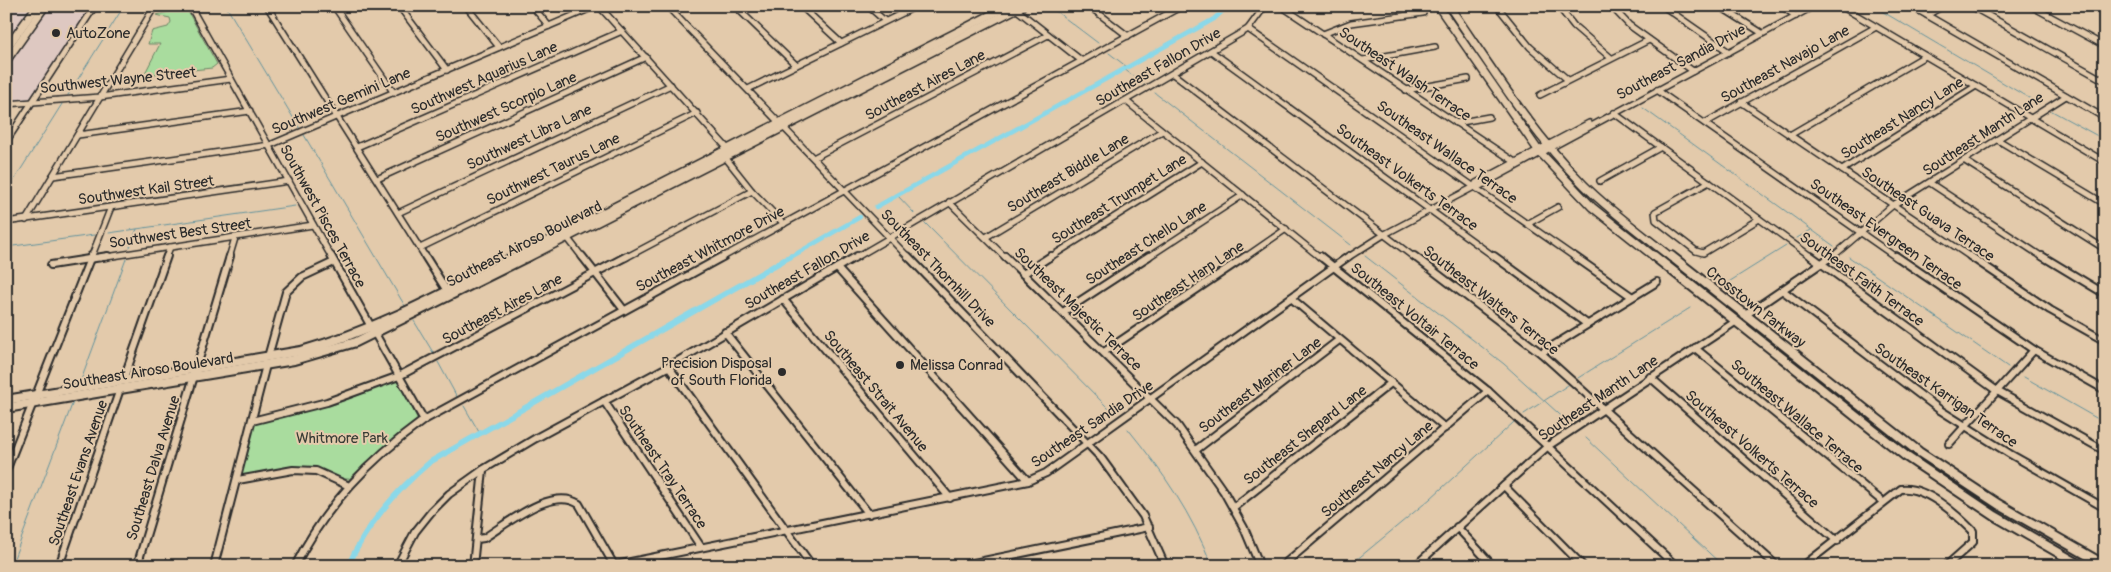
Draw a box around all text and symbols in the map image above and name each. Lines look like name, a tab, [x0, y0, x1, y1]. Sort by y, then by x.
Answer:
street label: Southeast Sandia Drive	[1613, 20, 1750, 105]
street label: Southeast Navajo Lane	[1718, 21, 1853, 108]
street label: Southeast Fallon Drive	[1092, 23, 1225, 111]
street label: Southeast Walsh Terrace	[1335, 23, 1475, 126]
place label: AutoZone	[66, 24, 131, 43]
marker: AutoZone	[50, 27, 62, 39]
street label: Southwest Aquarius Lane	[408, 37, 561, 119]
street label: Southeast Aires Lane	[862, 45, 989, 125]
street label: Southwest Wayne Street	[39, 63, 198, 98]
street label: Southwest Gemini Lane	[269, 63, 414, 139]
street label: Southwest Scorpio Lane	[433, 67, 580, 147]
street label: Southeast Nancy Lane	[1837, 73, 1968, 164]
street label: Southeast Manth Lane	[1919, 88, 2048, 181]
street label: Southeast Wallace Terrace	[1373, 97, 1521, 209]
street label: Southwest Libra Lane	[464, 100, 595, 175]
street label: Southeast Volkerts Terrace	[1332, 119, 1482, 236]
street label: Southwest Taurus Lane	[483, 129, 624, 210]
street label: Southeast Biddle Lane	[1004, 129, 1133, 217]
street label: Southwest Pisces Terrace	[275, 141, 370, 292]
street label: Southeast Trumpet Lane	[1048, 150, 1191, 249]
street label: Southeast Guava Terrace	[1857, 163, 1999, 266]
street label: Southwest Kail Street	[77, 171, 216, 209]
street label: Southeast Evergreen Terrace	[1806, 175, 1966, 295]
street label: Southeast Airoso Boulevard	[443, 197, 605, 292]
street label: Southeast Chello Lane	[1082, 197, 1211, 290]
street label: Southeast Whitmore Drive	[633, 202, 788, 297]
street label: Southeast Thornhill Drive	[876, 205, 1000, 332]
street label: Southwest Best Street	[108, 214, 253, 253]
street label: Southeast Fallon Drive	[741, 226, 874, 314]
street label: Southeast Faith Terrace	[1796, 228, 1928, 331]
street label: Southeast Harp Lane	[1129, 237, 1248, 326]
street label: Southeast Walters Terrace	[1419, 241, 1563, 360]
street label: Southeast Majestic Terrace	[1010, 243, 1146, 376]
street label: Southeast Voltair Terrace	[1346, 259, 1483, 375]
street label: Crosstown Parkway	[1702, 263, 1810, 353]
street label: Southeast Aires Lane	[439, 269, 566, 349]
street label: Southeast Strait Avenue	[819, 327, 932, 456]
street label: Southeast Mariner Lane	[1195, 333, 1326, 438]
street label: Southeast Karrigan Terrace	[1870, 339, 2022, 452]
street label: Southeast Airoso Boulevard	[61, 349, 235, 394]
street label: Southeast Manth Lane	[1535, 351, 1662, 446]
place label: Precision Disposal of South Florida	[661, 354, 772, 390]
street label: Southeast Wallace Terrace	[1726, 355, 1867, 478]
place label: Melissa Conrad	[910, 356, 1003, 375]
marker: Melissa Conrad	[894, 359, 906, 371]
marker: Precision Disposal of South Florida	[776, 366, 788, 378]
street label: Southeast Sandia Drive	[1027, 376, 1158, 473]
street label: Southeast Shepard Lane	[1240, 381, 1371, 490]
street label: Southeast Volkerts Terrace	[1681, 386, 1823, 513]
street label: Southeast Dalva Avenue	[122, 393, 185, 543]
street label: Southeast Evans Avenue	[45, 397, 113, 549]
street label: Southeast Tray Terrace	[614, 402, 711, 533]
street label: Southeast Nancy Lane	[1317, 416, 1438, 522]
park label: Whitmore Park	[296, 429, 389, 448]

